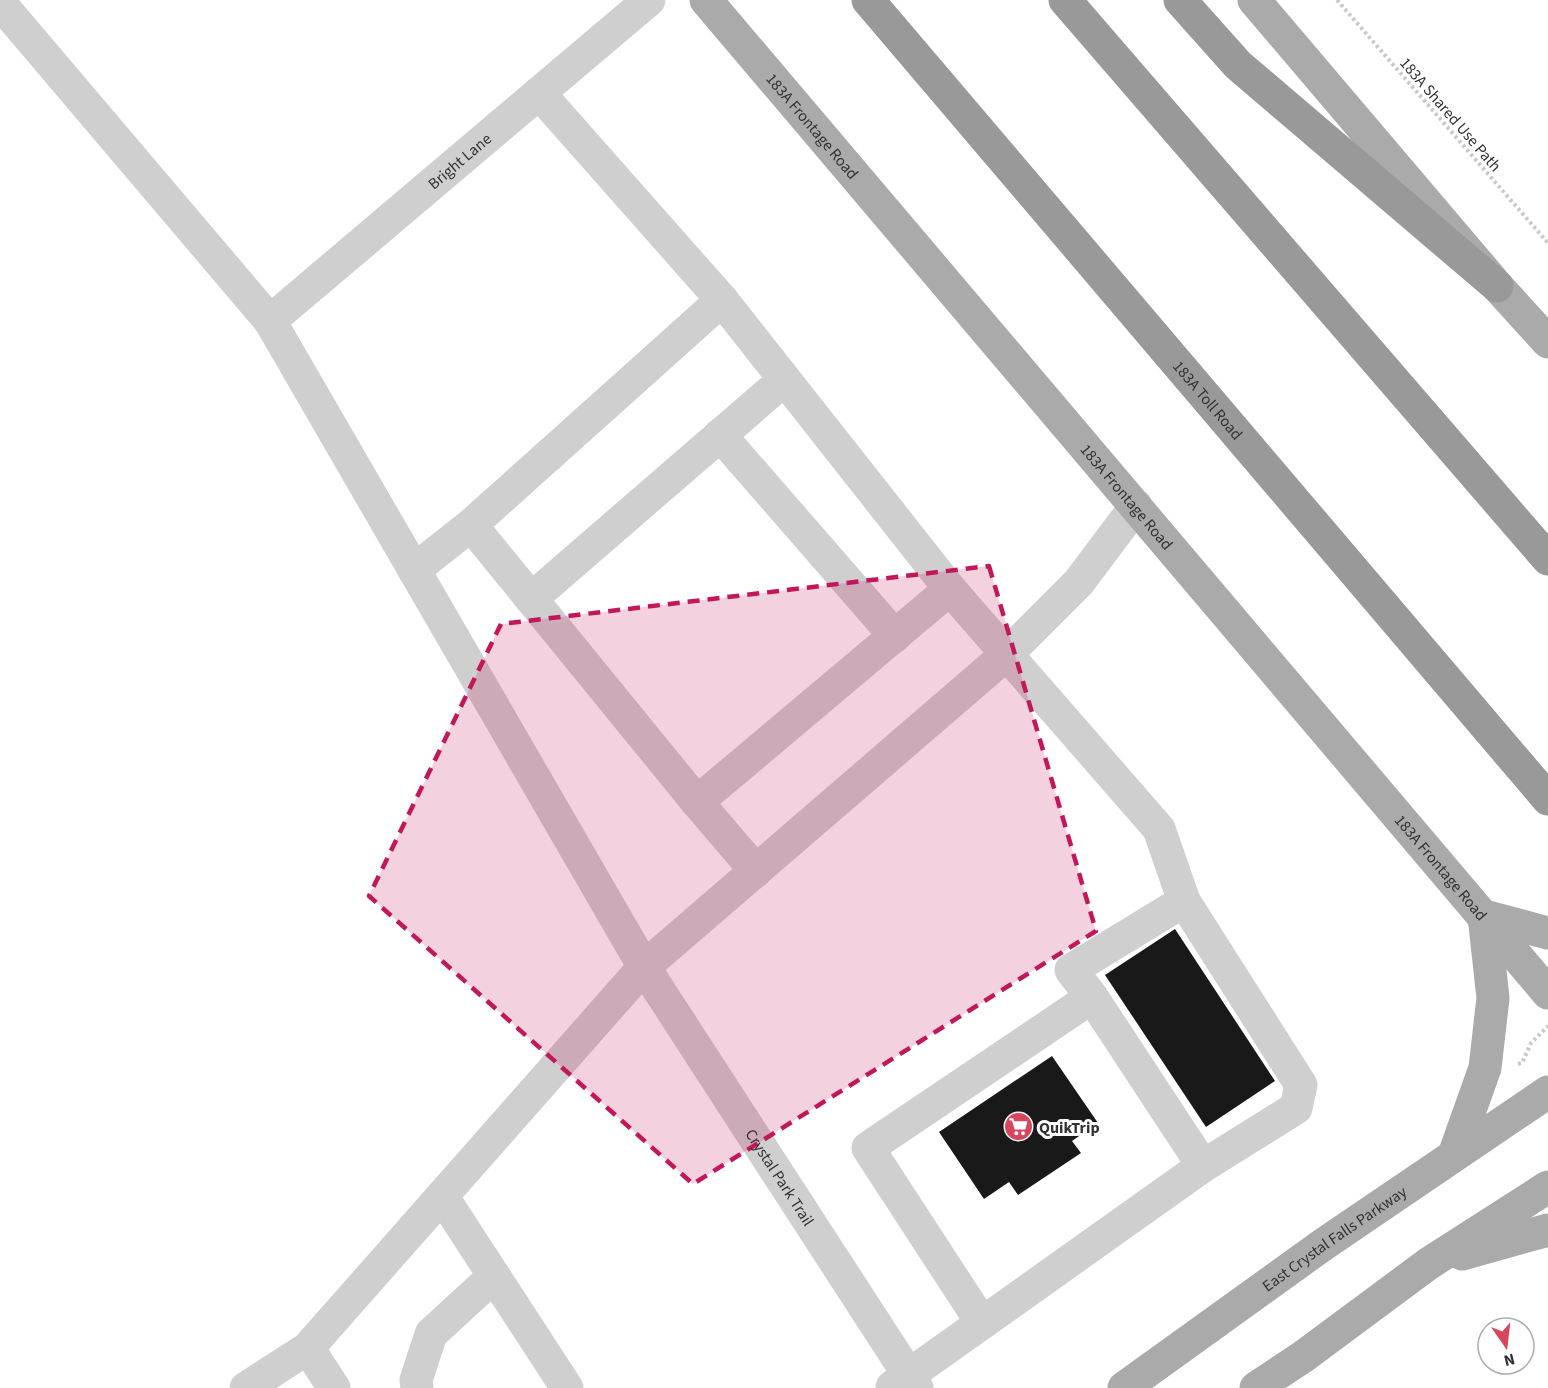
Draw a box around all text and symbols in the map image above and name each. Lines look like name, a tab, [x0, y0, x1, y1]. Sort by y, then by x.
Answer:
street label: 183A Shared Use Path	[1394, 53, 1506, 177]
street label: 183A Frontage Road	[761, 69, 863, 184]
street label: Bright Lane	[423, 128, 496, 195]
street label: 183A Toll Road	[1167, 356, 1248, 445]
street label: 183A Frontage Road	[1075, 439, 1178, 555]
street label: 183A Frontage Road	[1389, 810, 1492, 926]
supermarket icon: QuikTrip	[1002, 1111, 1034, 1143]
place label: QuikTrip	[1039, 1117, 1100, 1139]
street label: Crystal Park Trail	[740, 1125, 819, 1230]
street label: East Crystal Falls Parkway	[1258, 1181, 1412, 1297]
north arrow	[1476, 1316, 1536, 1376]
text: N	[1502, 1348, 1517, 1372]

